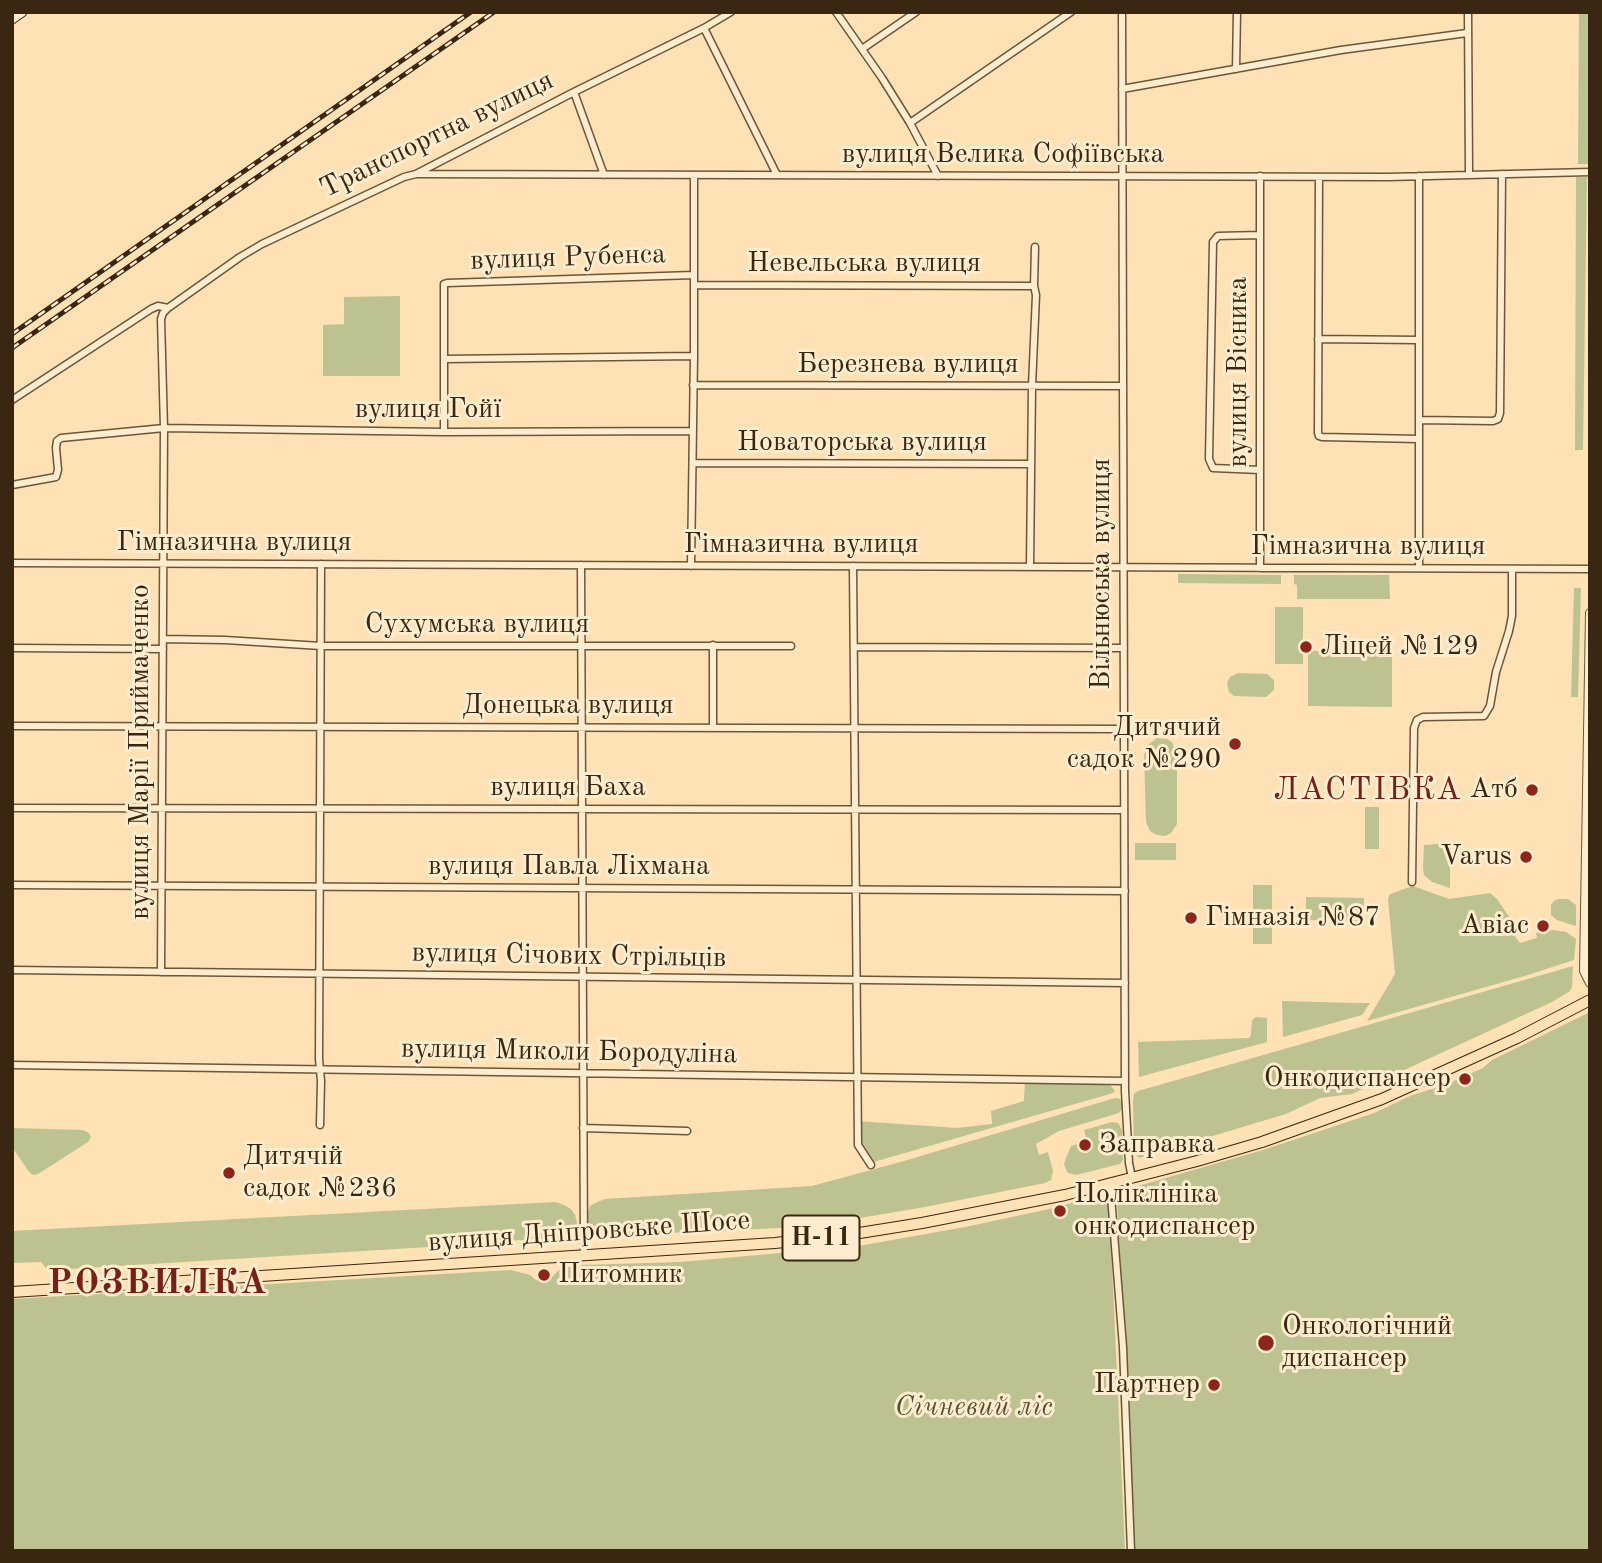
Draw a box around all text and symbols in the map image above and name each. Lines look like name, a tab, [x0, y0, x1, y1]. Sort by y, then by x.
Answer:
street label: Транспортна вулиця	[315, 64, 559, 206]
street label: вулиця Велика Софіївська	[842, 138, 1164, 172]
street label: вулиця Рубенса	[470, 238, 666, 278]
street label: Невельська вулиця	[747, 247, 981, 281]
street label: вулиця Вісника	[1222, 276, 1256, 468]
street label: Березнева вулиця	[797, 348, 1019, 382]
street label: вулиця Гойї	[355, 393, 501, 427]
street label: Новаторська вулиця	[737, 426, 987, 460]
street label: Вільнюська вулиця	[1085, 458, 1119, 690]
street label: Гімназична вулиця	[116, 526, 352, 560]
street label: Гімназична вулиця	[683, 528, 919, 562]
street label: Гімназична вулиця	[1250, 530, 1486, 564]
street label: вулиця Марії Приймаченко	[124, 584, 158, 920]
street label: Сухумська вулиця	[365, 608, 589, 642]
place label: Ліцей №129	[1320, 630, 1479, 664]
marker: Ліцей №129	[1298, 639, 1314, 655]
street label: Донецька вулиця	[462, 689, 674, 723]
place label: Дитячий садок №290	[1067, 711, 1221, 777]
marker: Дитячий садок №290	[1227, 736, 1243, 752]
street label: вулиця Баха	[490, 771, 646, 805]
district label: ЛАСТІВКА	[1274, 772, 1462, 810]
place label: Атб	[1470, 773, 1518, 807]
marker: Атб	[1524, 782, 1540, 798]
place label: Varus	[1440, 840, 1512, 874]
marker: Varus	[1518, 849, 1534, 865]
street label: вулиця Павла Ліхмана	[428, 850, 710, 884]
place label: Гімназія №87	[1205, 901, 1381, 935]
place label: Авіас	[1461, 909, 1529, 943]
marker: Гімназія №87	[1183, 910, 1199, 926]
marker: Авіас	[1535, 918, 1551, 934]
street label: вулиця Січових Стрільців	[411, 936, 727, 976]
street label: вулиця Миколи Бородуліна	[401, 1032, 737, 1072]
place label: Онкодиспансер	[1264, 1062, 1451, 1096]
marker: Онкодиспансер	[1457, 1071, 1473, 1087]
place label: Заправка	[1099, 1128, 1215, 1162]
marker: Заправка	[1077, 1137, 1093, 1153]
place label: Дитячій садок №236	[243, 1140, 397, 1206]
marker: Дитячій садок №236	[221, 1165, 237, 1181]
place label: Поліклініка онкодиспансер	[1074, 1178, 1255, 1244]
marker: Поліклініка онкодиспансер	[1052, 1203, 1068, 1219]
street label: вулиця Дніпровське Шосе	[427, 1204, 751, 1260]
road number: Н-11	[782, 1216, 860, 1260]
place label: Питомник	[558, 1258, 683, 1292]
district label: РОЗВИЛКА	[49, 1263, 267, 1305]
marker: Питомник	[536, 1267, 552, 1283]
place label: Онкологічний диспансер	[1282, 1310, 1452, 1376]
marker: Онкологічний диспансер	[1256, 1333, 1276, 1353]
place label: Партнер	[1094, 1368, 1200, 1402]
marker: Партнер	[1206, 1377, 1222, 1393]
park label: Січневий ліс	[895, 1391, 1053, 1425]

